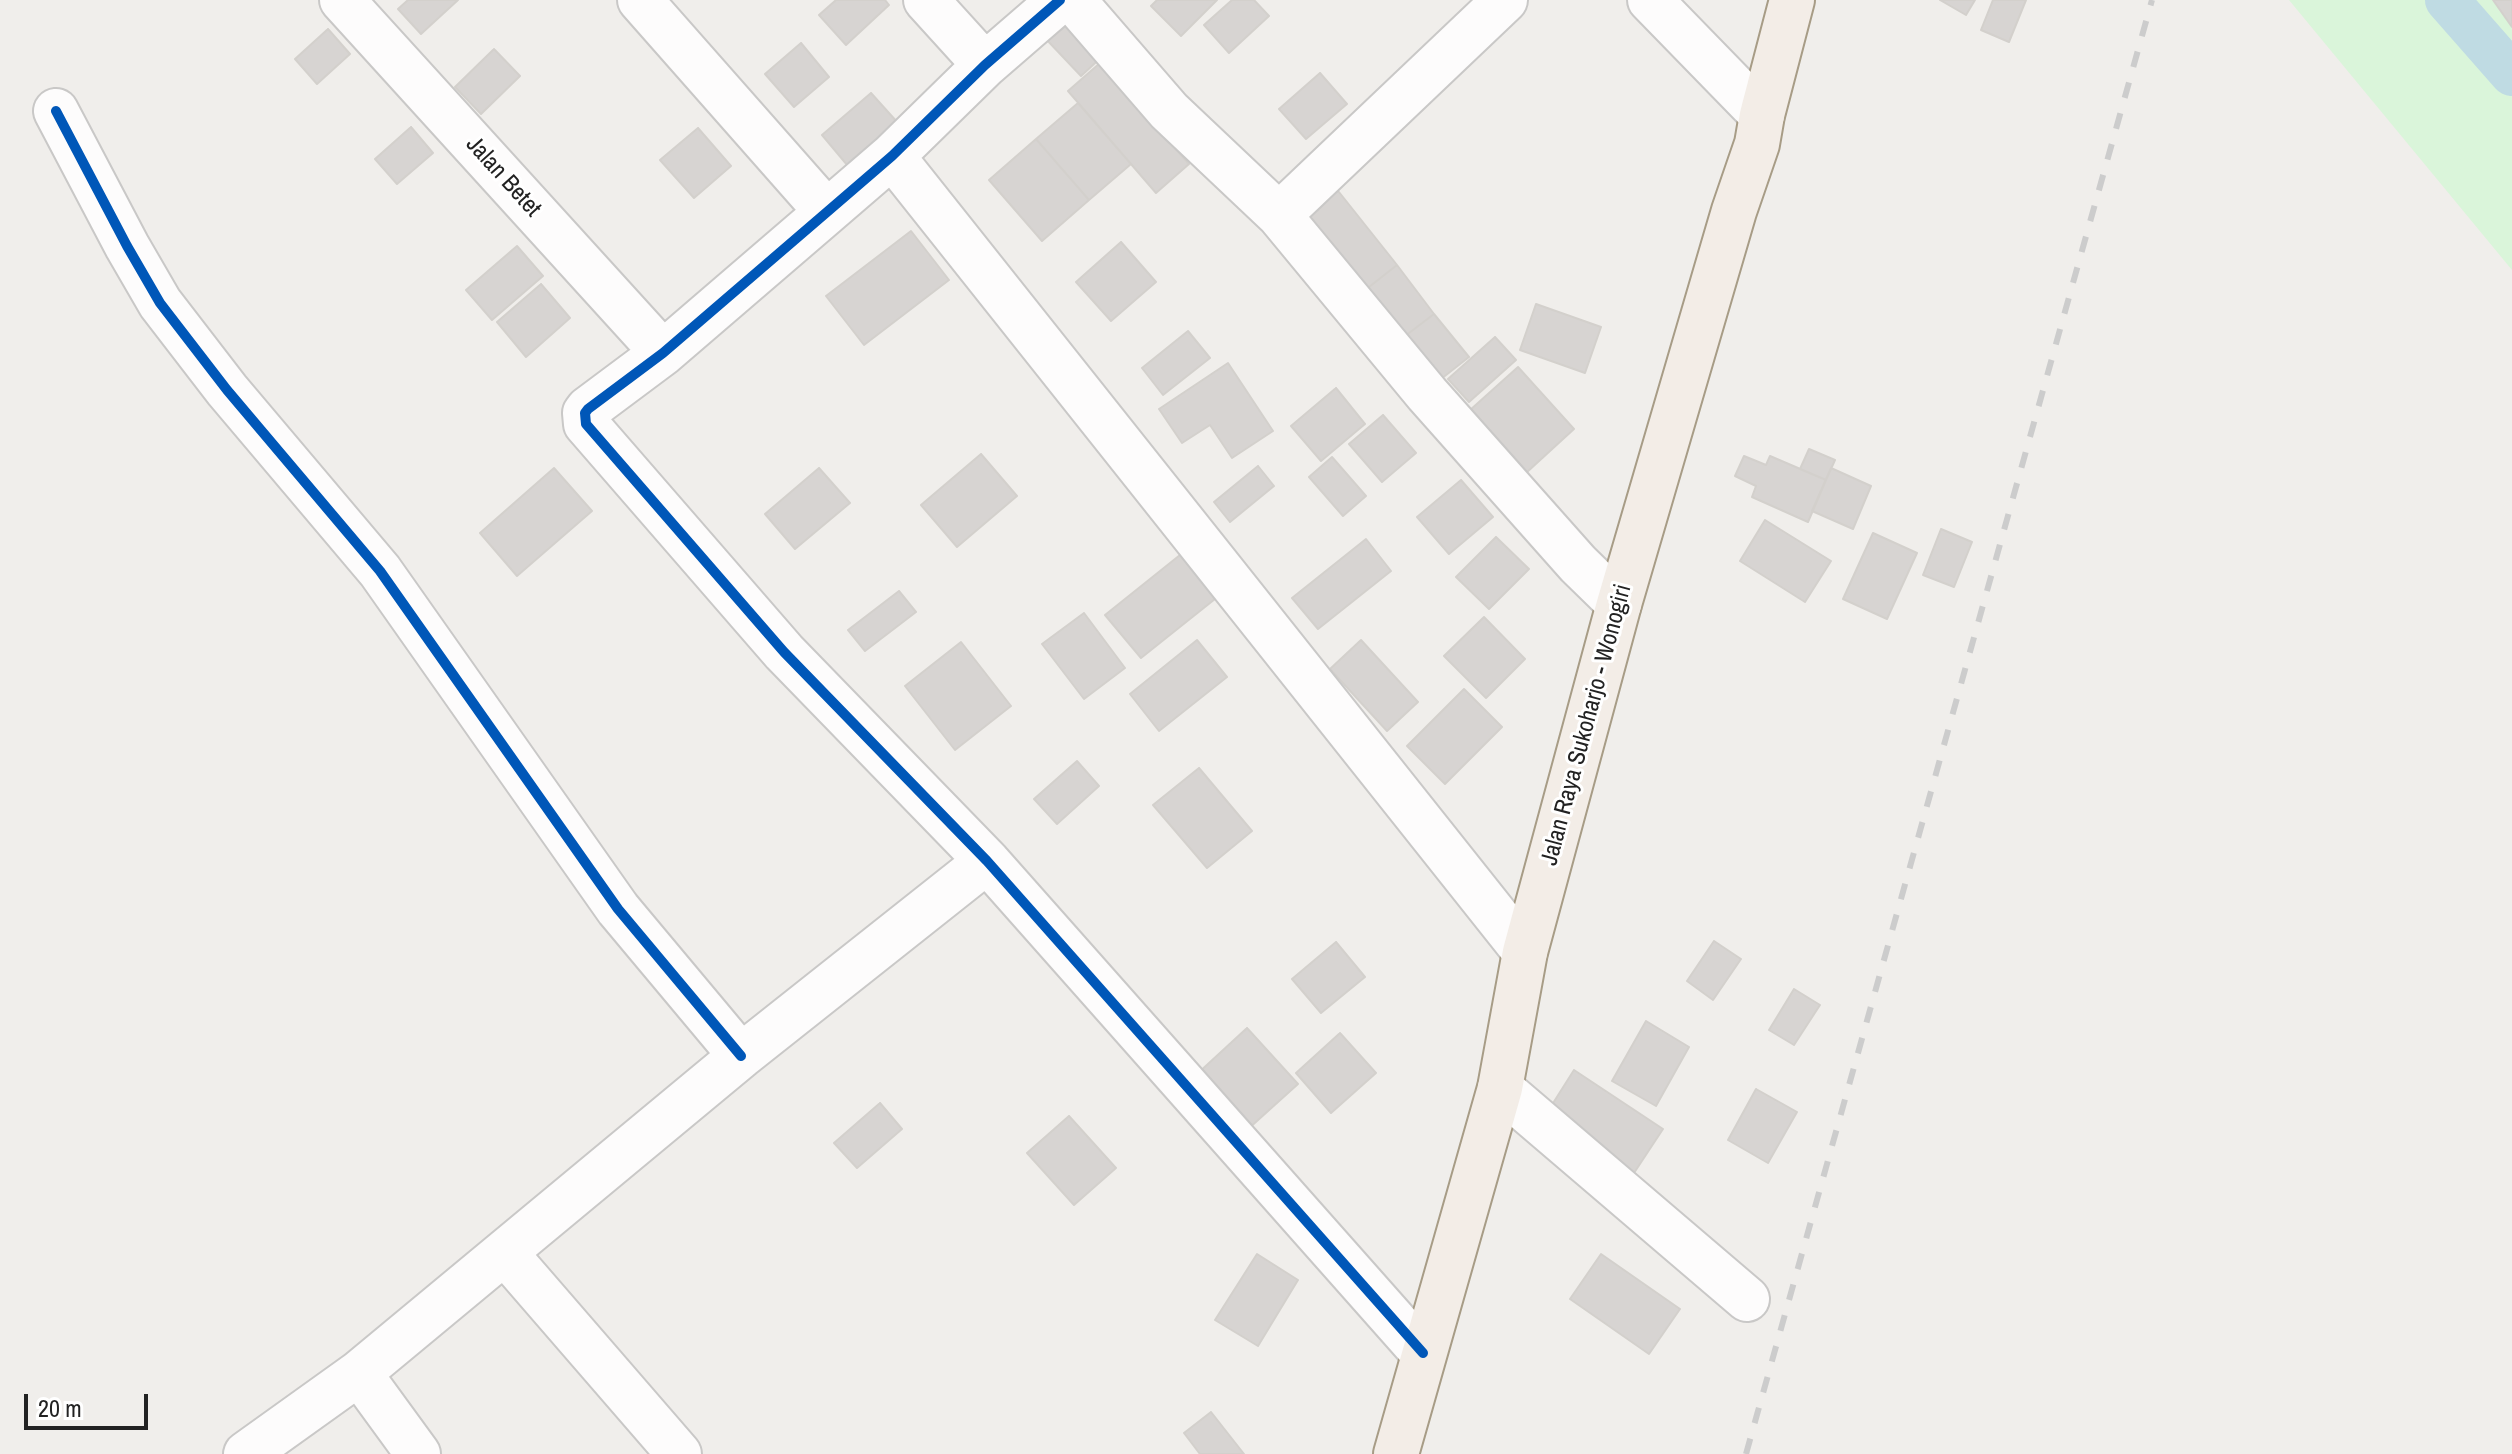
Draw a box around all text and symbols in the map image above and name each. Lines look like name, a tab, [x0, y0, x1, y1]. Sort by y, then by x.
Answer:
street label: Jalan Betet	[459, 131, 547, 223]
street label: Jalan Raya Sukoharjo - Wonogiri	[1536, 581, 1638, 869]
scale bar	[28, 1378, 152, 1428]
text: 20 m	[38, 1392, 82, 1424]

